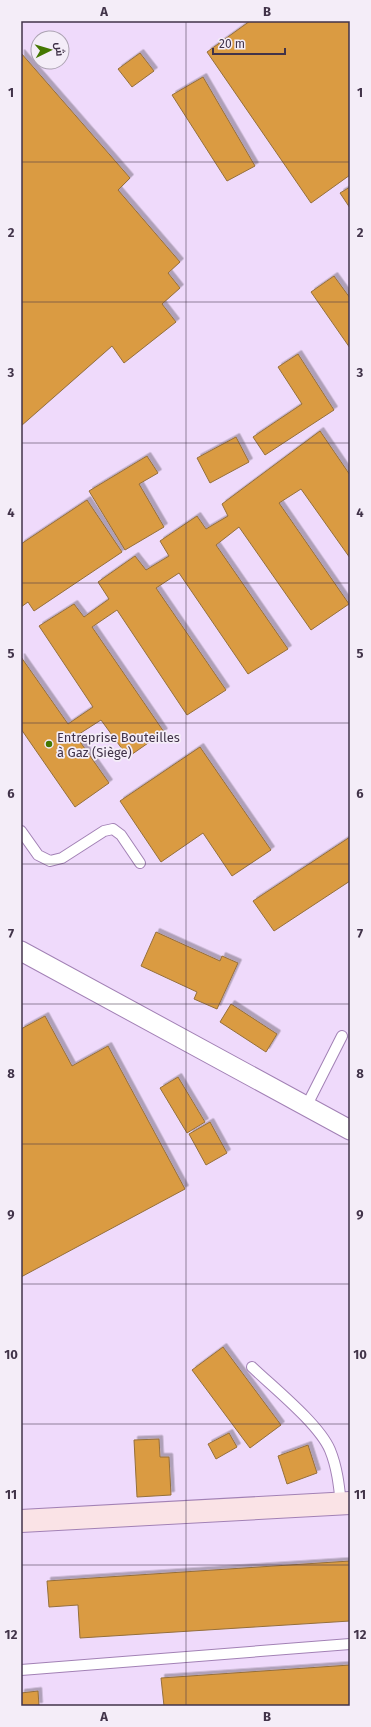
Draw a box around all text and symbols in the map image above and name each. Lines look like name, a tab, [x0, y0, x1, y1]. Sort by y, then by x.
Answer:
text: A	[99, 4, 108, 19]
text: B	[263, 4, 271, 19]
north arrow	[30, 30, 70, 70]
scale bar	[213, 30, 285, 56]
text: 20 m	[219, 37, 245, 51]
text: ش	[52, 42, 67, 57]
text: 1	[8, 85, 14, 100]
text: 1	[357, 85, 363, 100]
text: 2	[8, 225, 15, 240]
text: 2	[357, 225, 364, 240]
text: 3	[7, 365, 15, 380]
text: 3	[356, 365, 364, 380]
text: 4	[7, 505, 15, 520]
text: 4	[356, 505, 364, 520]
text: 5	[8, 646, 15, 661]
text: 5	[357, 646, 364, 661]
place label: Entreprise Bouteilles à Gaz (Siège)	[57, 730, 180, 760]
marker: Entreprise Bouteilles à Gaz (Siège)	[44, 739, 54, 749]
text: 6	[7, 786, 15, 801]
text: 6	[356, 786, 364, 801]
text: 7	[8, 926, 14, 941]
text: 7	[357, 926, 363, 941]
text: 8	[7, 1066, 15, 1081]
text: 8	[356, 1066, 364, 1081]
text: 9	[7, 1207, 15, 1222]
text: 9	[356, 1207, 364, 1222]
text: 10	[4, 1347, 18, 1362]
text: 10	[353, 1347, 367, 1362]
text: 11	[5, 1487, 17, 1502]
text: 11	[354, 1487, 366, 1502]
text: 12	[5, 1627, 18, 1642]
text: 12	[354, 1627, 367, 1642]
text: A	[99, 1709, 108, 1724]
text: B	[263, 1709, 271, 1724]

